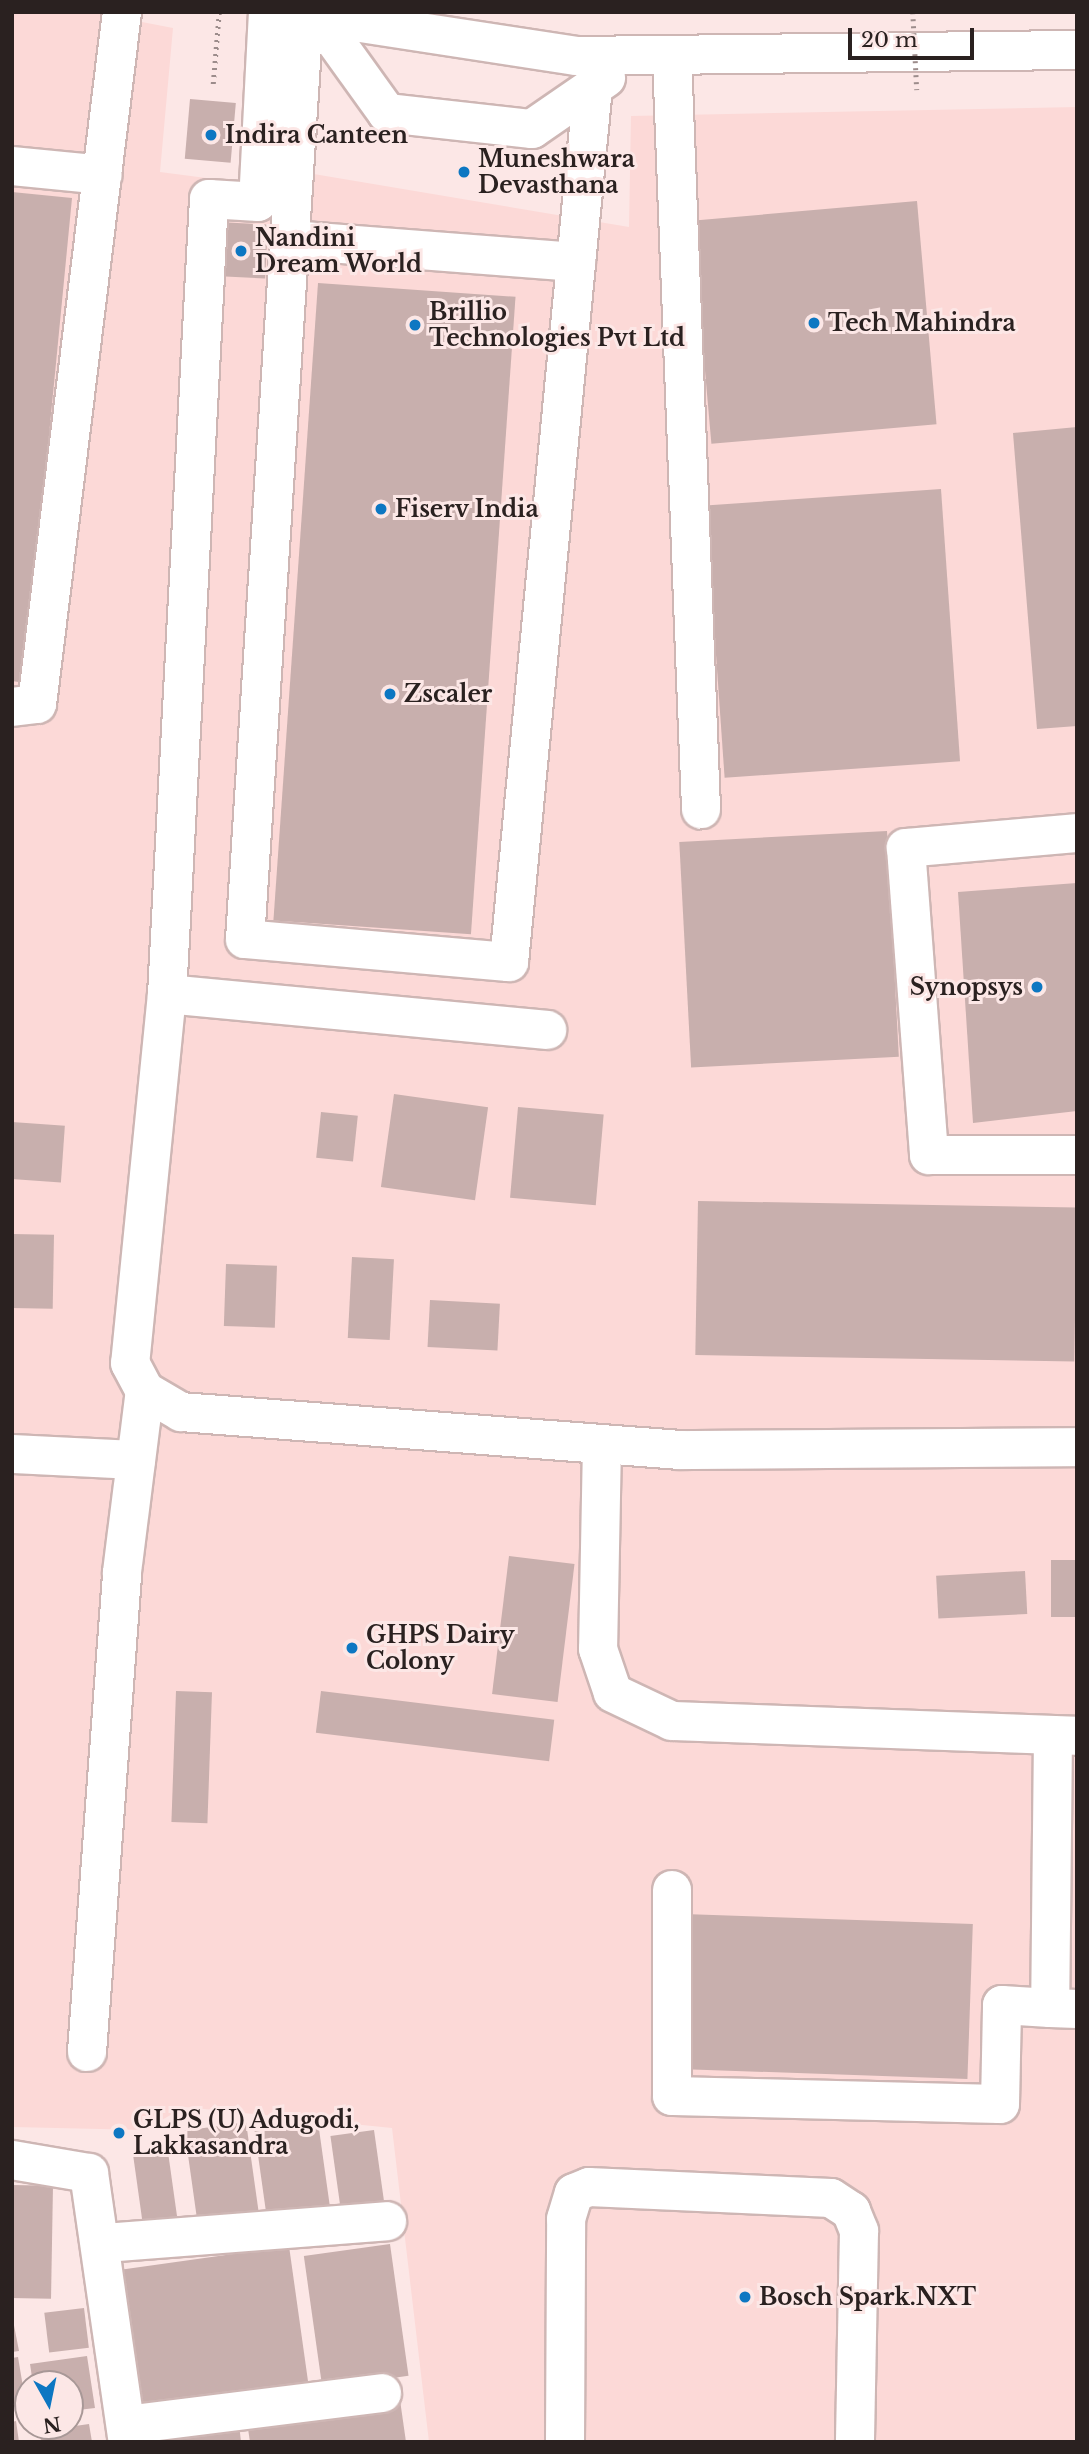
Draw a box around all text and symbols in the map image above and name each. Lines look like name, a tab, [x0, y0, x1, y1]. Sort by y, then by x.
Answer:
scale bar	[851, 14, 977, 58]
text: 20 m	[861, 27, 918, 53]
place label: Indira Canteen	[225, 121, 408, 149]
marker: Indira Canteen	[203, 127, 219, 143]
place label: Muneshwara Devasthana	[478, 145, 635, 199]
marker: Muneshwara Devasthana	[456, 164, 472, 180]
place label: Nandini Dream World	[255, 224, 423, 278]
marker: Nandini Dream World	[233, 243, 249, 259]
place label: Brillio Technologies Pvt Ltd	[429, 298, 685, 352]
place label: Tech Mahindra	[828, 309, 1016, 337]
marker: Tech Mahindra	[806, 315, 822, 331]
marker: Brillio Technologies Pvt Ltd	[407, 317, 423, 333]
place label: Fiserv India	[395, 495, 539, 523]
marker: Fiserv India	[373, 501, 389, 517]
place label: Zscaler	[404, 680, 492, 708]
marker: Zscaler	[382, 686, 398, 702]
place label: Synopsys	[910, 973, 1023, 1001]
marker: Synopsys	[1029, 979, 1045, 995]
place label: GHPS Dairy Colony	[366, 1621, 515, 1675]
marker: GHPS Dairy Colony	[344, 1640, 360, 1656]
place label: GLPS (U) Adugodi, Lakkasandra	[133, 2106, 360, 2160]
marker: GLPS (U) Adugodi, Lakkasandra	[111, 2125, 127, 2141]
place label: Bosch Spark.NXT	[759, 2283, 976, 2311]
marker: Bosch Spark.NXT	[737, 2289, 753, 2305]
north arrow	[14, 2370, 84, 2440]
text: N	[41, 2412, 63, 2437]

